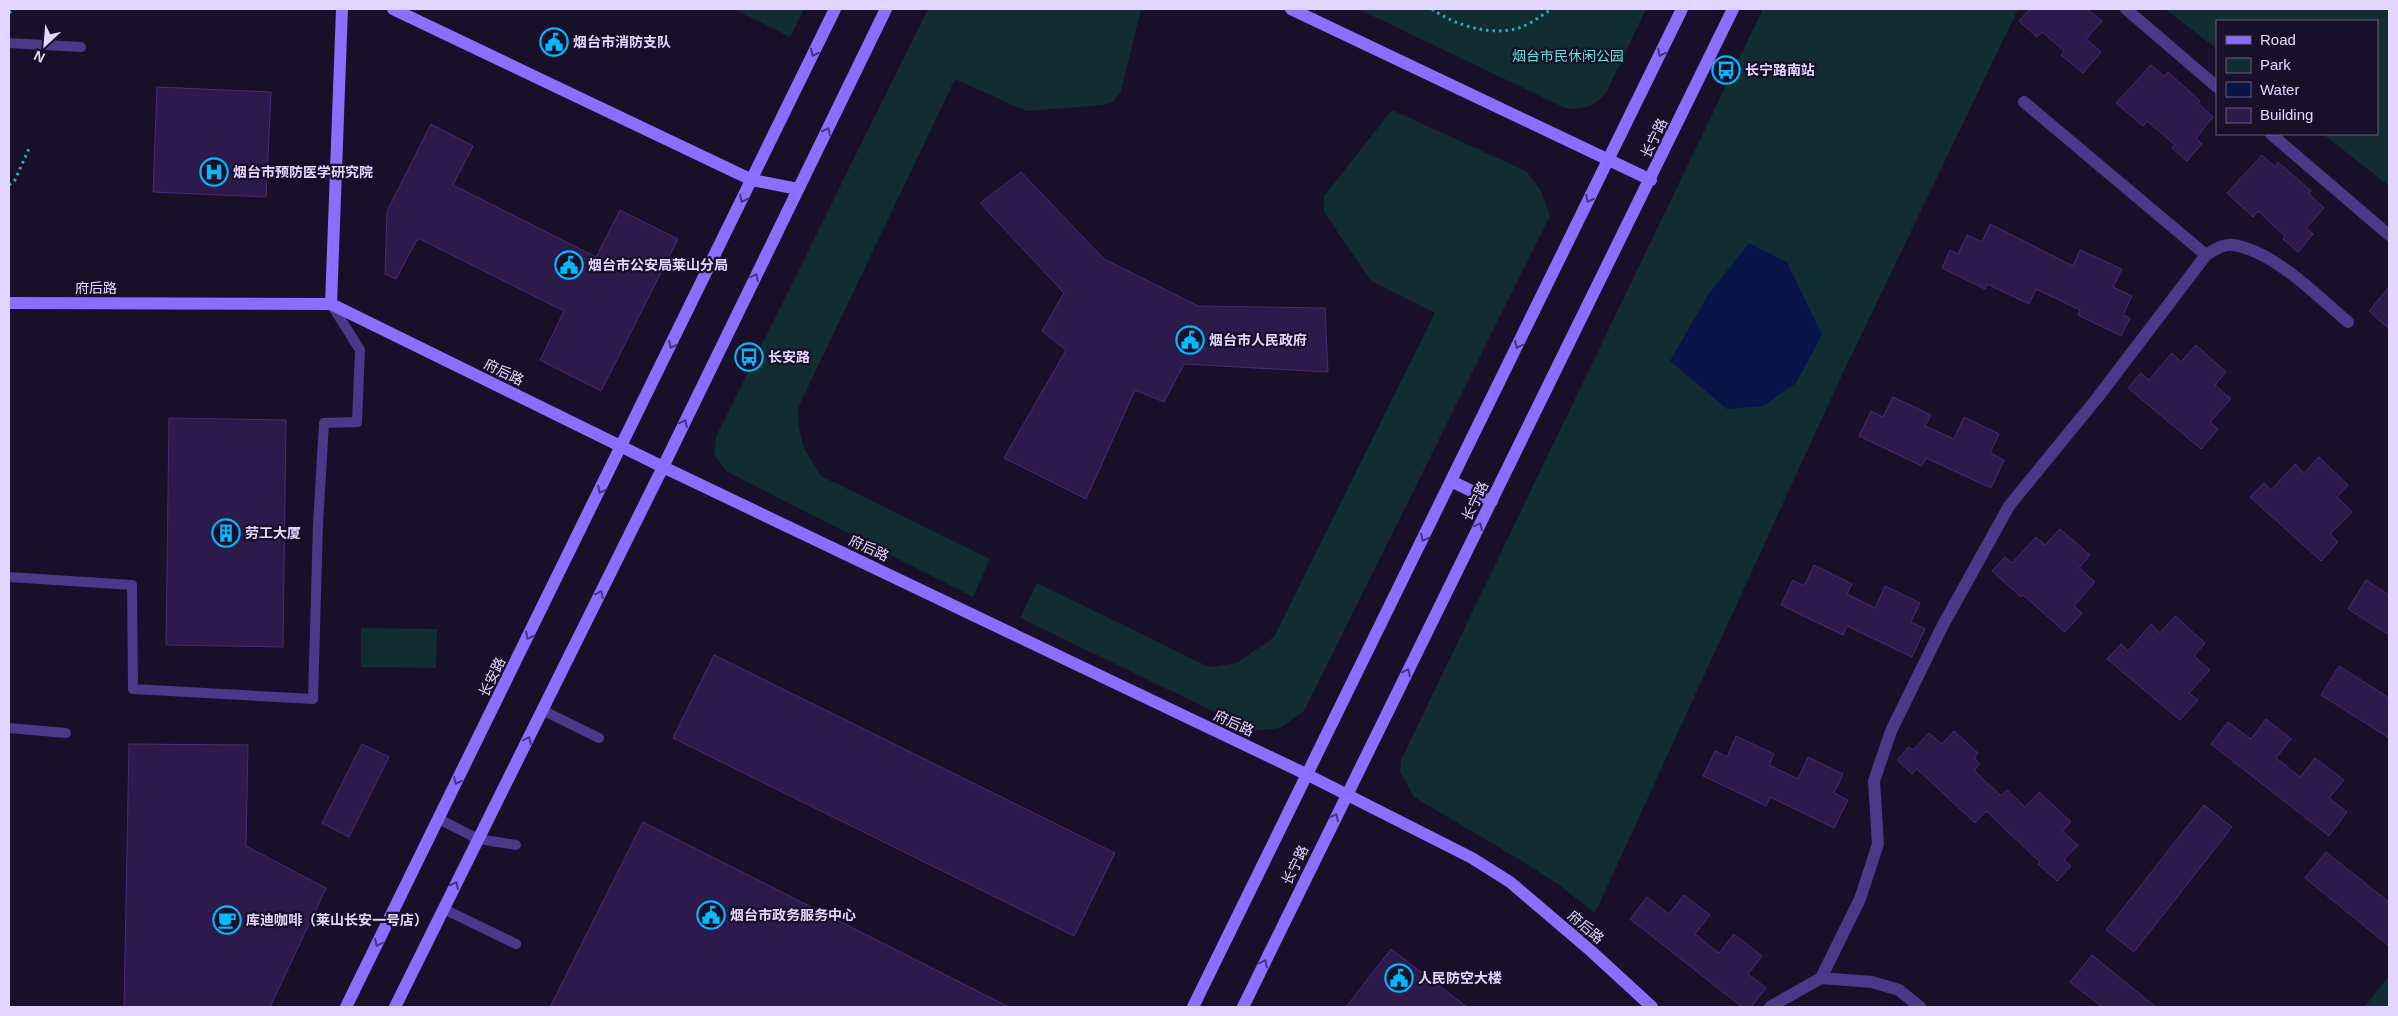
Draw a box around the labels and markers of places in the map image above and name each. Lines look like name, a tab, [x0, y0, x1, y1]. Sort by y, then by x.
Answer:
public building icon: 烟台市消防支队	[539, 27, 569, 57]
place label: 烟台市消防支队	[573, 34, 671, 50]
bus stop icon: 长宁路南站	[1711, 55, 1741, 85]
place label: 长宁路南站	[1745, 62, 1815, 78]
hospital icon: 烟台市预防医学研究院	[199, 157, 229, 187]
place label: 烟台市预防医学研究院	[233, 164, 373, 180]
public building icon: 烟台市公安局莱山分局	[554, 250, 584, 280]
place label: 烟台市公安局莱山分局	[588, 257, 728, 273]
public building icon: 烟台市人民政府	[1175, 325, 1205, 355]
place label: 烟台市人民政府	[1209, 332, 1307, 348]
bus stop icon: 长安路	[734, 342, 764, 372]
place label: 长安路	[768, 349, 810, 365]
building icon: 劳工大厦	[211, 518, 241, 548]
place label: 劳工大厦	[245, 525, 301, 541]
public building icon: 烟台市政务服务中心	[696, 900, 726, 930]
cafe icon: 库迪咖啡（莱山长安一号店）	[212, 905, 242, 935]
place label: 烟台市政务服务中心	[730, 907, 856, 923]
place label: 库迪咖啡（莱山长安一号店）	[246, 912, 428, 928]
public building icon: 人民防空大楼	[1384, 963, 1414, 993]
place label: 人民防空大楼	[1418, 970, 1502, 986]

